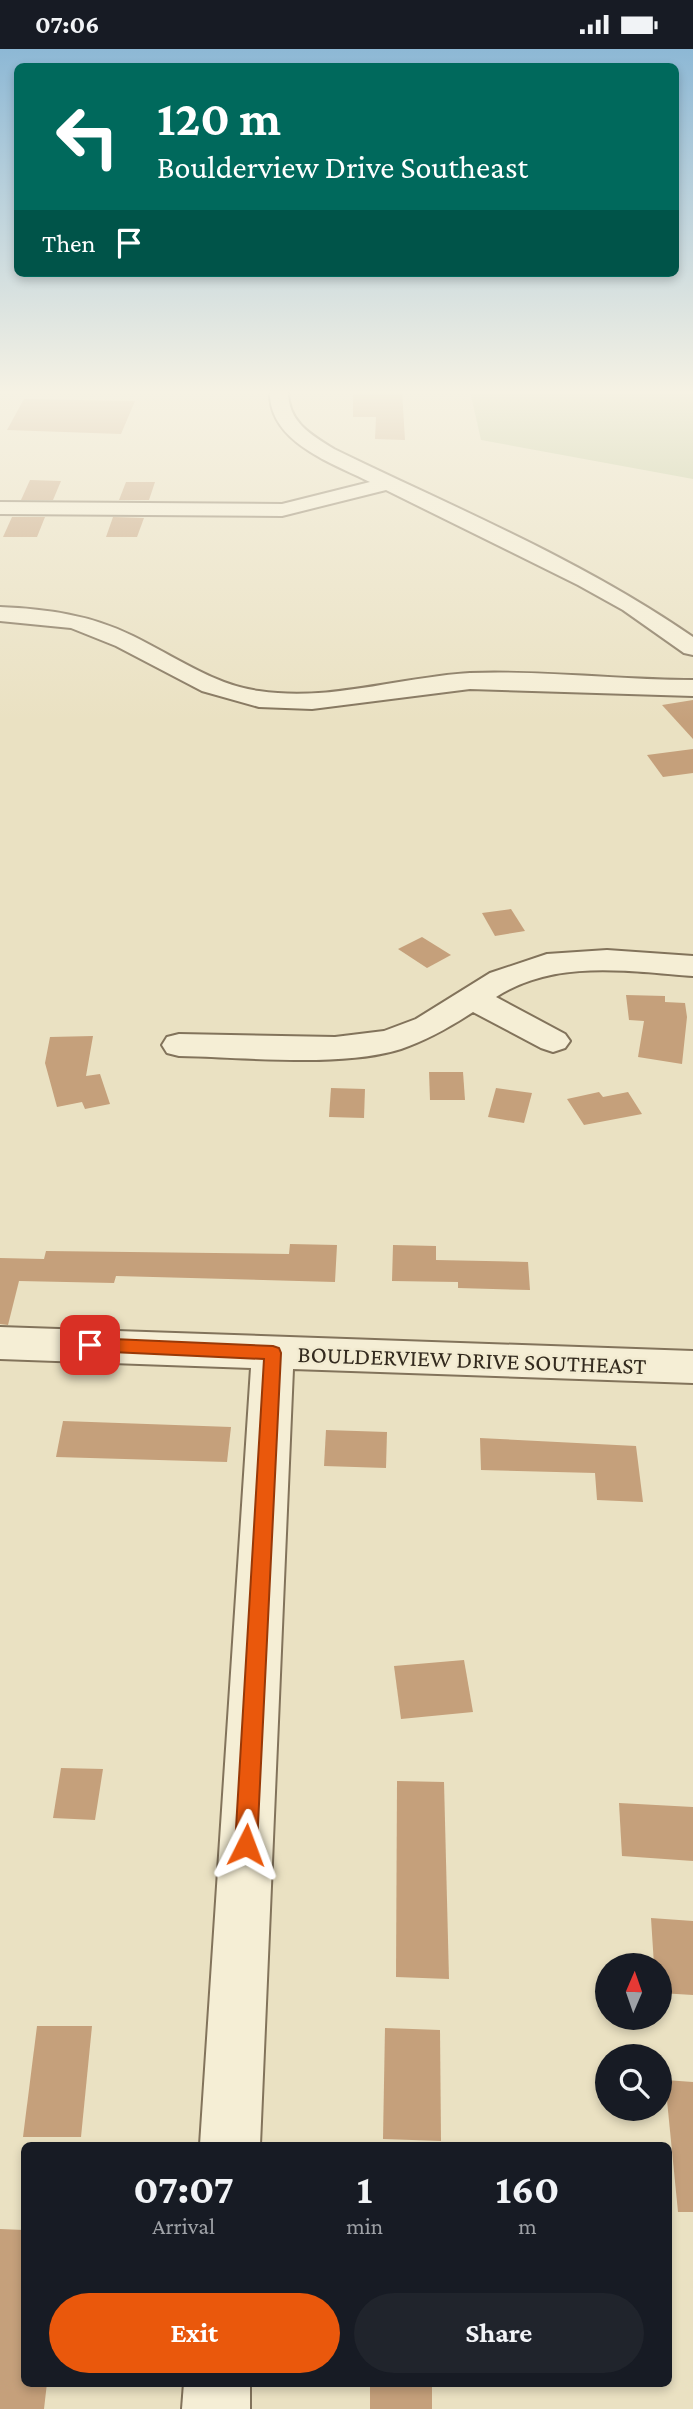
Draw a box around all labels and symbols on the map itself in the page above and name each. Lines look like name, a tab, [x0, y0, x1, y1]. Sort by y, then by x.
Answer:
pin	[60, 1315, 120, 1375]
street label: BOULDERVIEW DRIVE SOUTHEAST	[297, 1340, 647, 1379]
position arrow	[209, 1808, 283, 1882]
north arrow	[595, 1953, 672, 2030]

